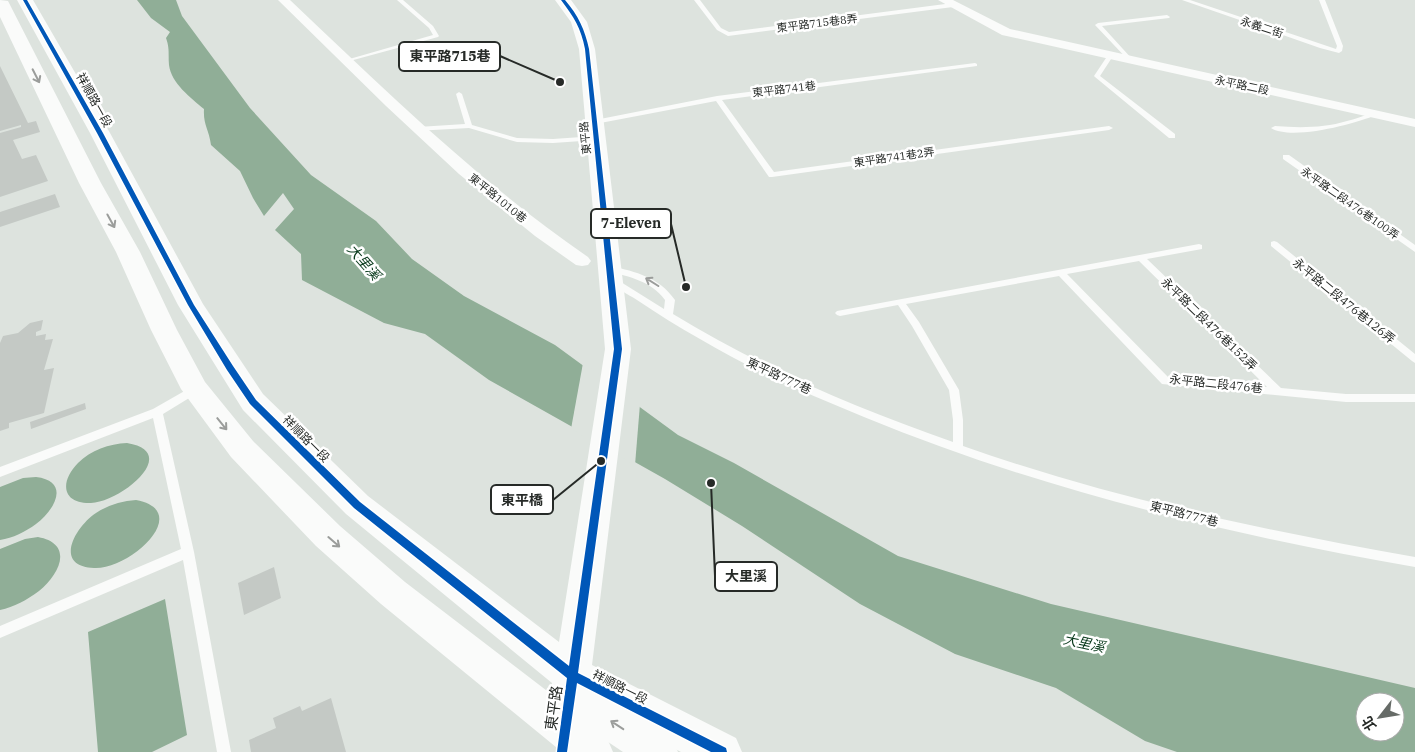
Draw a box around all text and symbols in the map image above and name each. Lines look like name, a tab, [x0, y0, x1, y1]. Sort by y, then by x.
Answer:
street label: 東平路715巷8弄	[776, 11, 858, 35]
street label: 永義二街	[1239, 14, 1285, 40]
callout: 東平路715巷	[399, 42, 500, 71]
text: 東平路715巷	[409, 47, 491, 65]
one-way arrow	[32, 68, 41, 83]
street label: 祥順路一段	[73, 70, 116, 130]
street label: 永平路二段	[1214, 72, 1270, 98]
street label: 東平路741巷	[751, 78, 817, 100]
street label: 東平路	[576, 121, 594, 155]
street label: 東平路741巷2弄	[853, 144, 935, 170]
street label: 永平路二段476巷100弄	[1298, 164, 1402, 242]
street label: 東平路1010巷	[466, 170, 530, 226]
callout: 7-Eleven	[591, 209, 671, 238]
one-way arrow	[106, 213, 116, 228]
text: 7-Eleven	[601, 214, 661, 232]
water label: 大里溪	[343, 240, 386, 285]
street label: 永平路二段476巷126弄	[1290, 255, 1398, 346]
street label: 永平路二段476巷152弄	[1158, 274, 1260, 373]
one-way arrow	[645, 276, 659, 286]
street label: 東平路777巷	[744, 354, 814, 397]
street label: 永平路二段476巷	[1169, 371, 1263, 396]
street label: 祥順路一段	[280, 412, 333, 465]
one-way arrow	[217, 417, 228, 430]
callout: 東平橋	[491, 485, 553, 514]
text: 東平橋	[501, 491, 543, 509]
street label: 東平路777巷	[1149, 498, 1220, 529]
one-way arrow	[327, 536, 340, 547]
callout: 大里溪	[715, 562, 777, 591]
text: 大里溪	[725, 567, 767, 585]
water label: 大里溪	[1062, 630, 1108, 657]
street label: 祥順路一段	[590, 666, 650, 707]
street label: 東平路	[541, 684, 566, 732]
north arrow	[1355, 692, 1405, 742]
text: 北	[1358, 713, 1380, 734]
one-way arrow	[611, 720, 625, 730]

